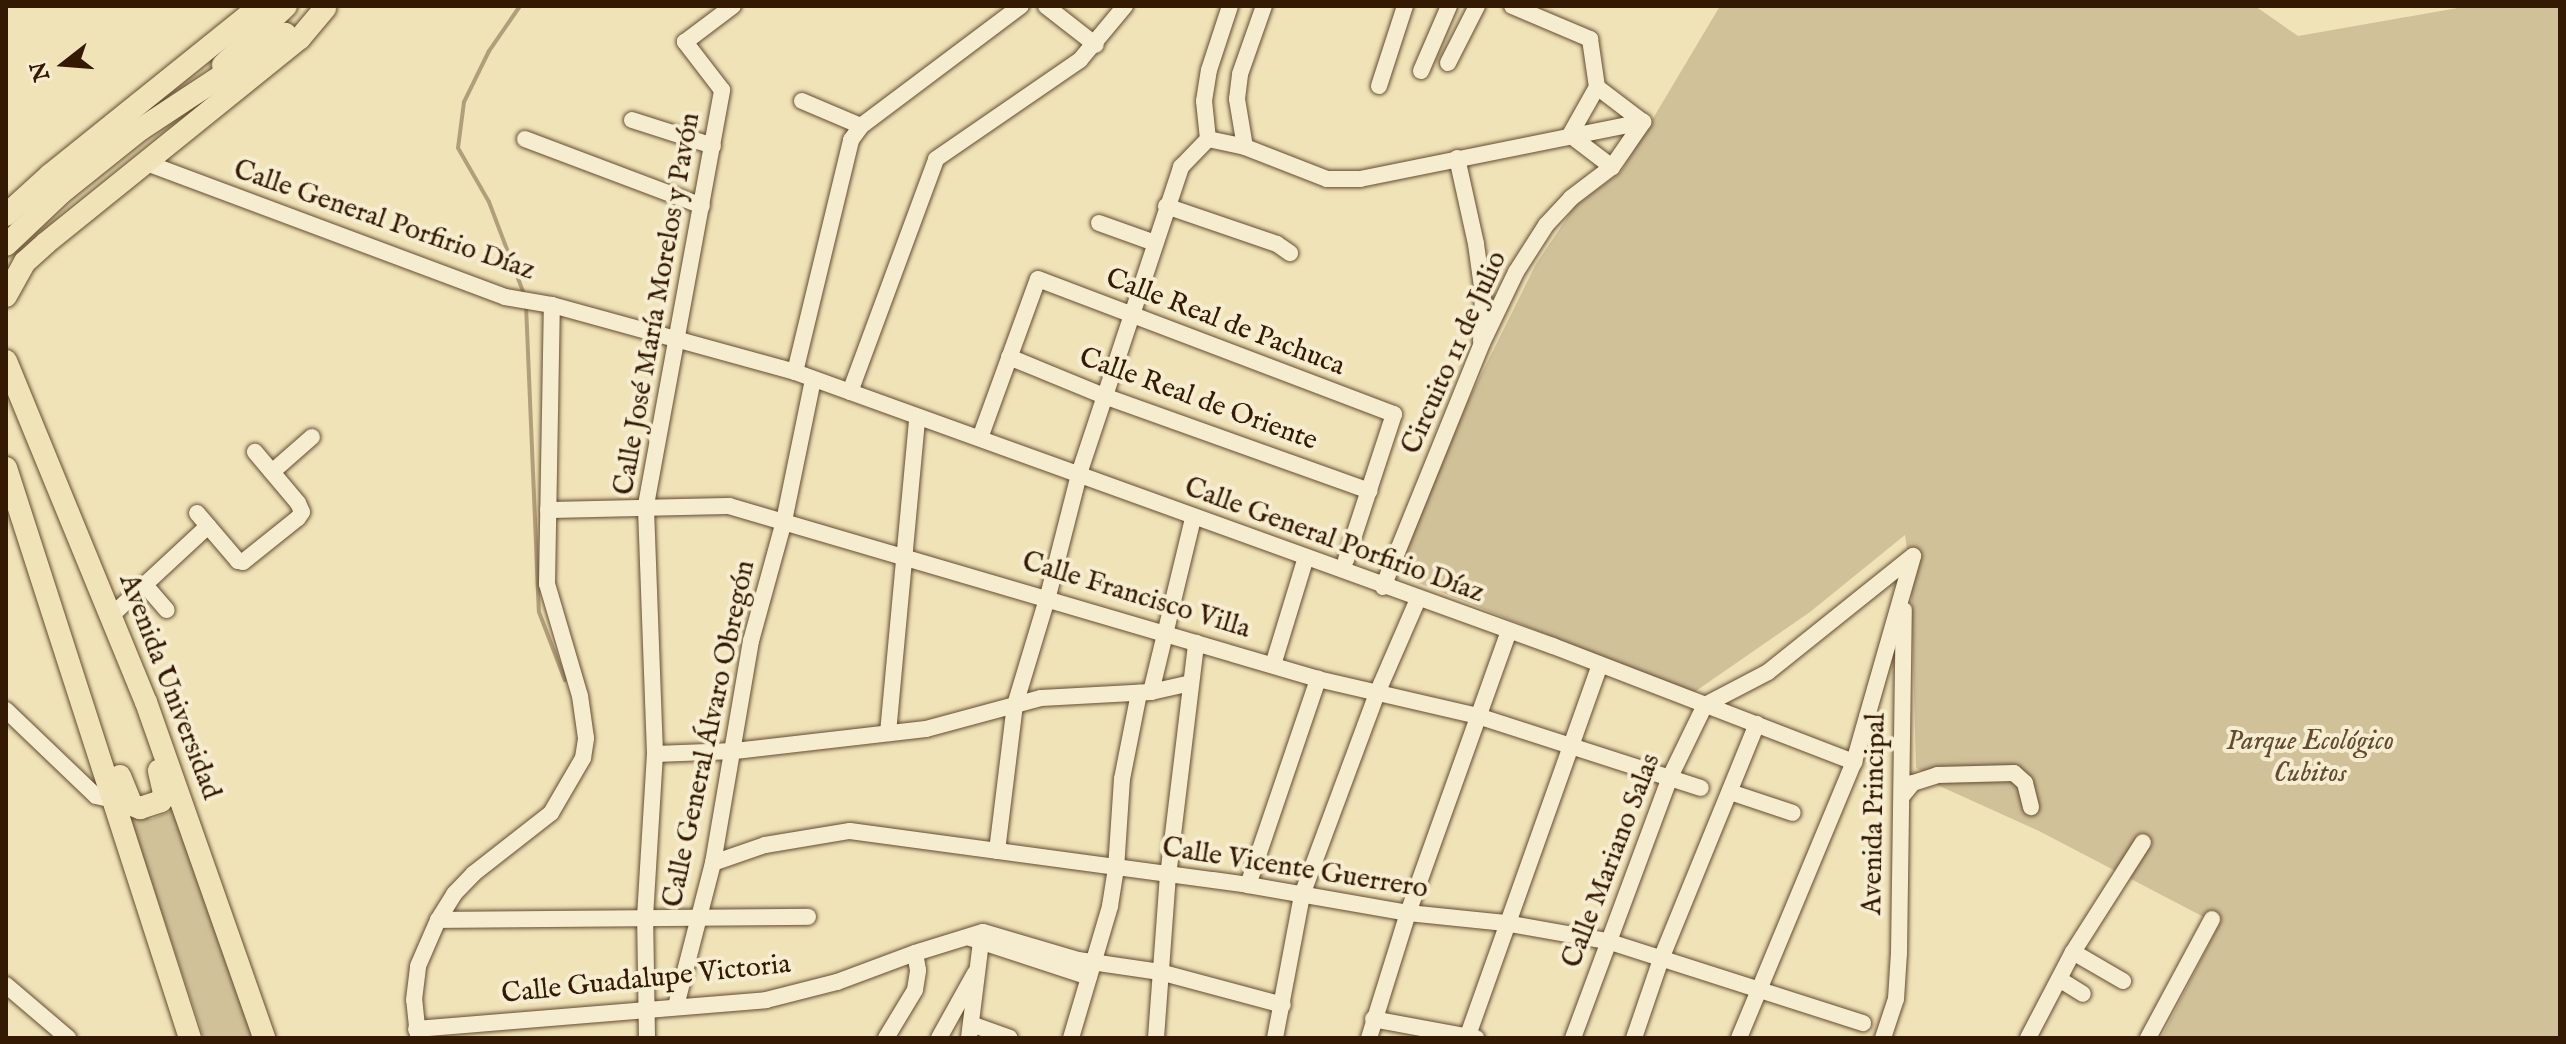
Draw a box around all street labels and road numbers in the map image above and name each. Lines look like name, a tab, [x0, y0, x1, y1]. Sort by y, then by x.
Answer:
street label: Calle José María Morelos y Pavón	[608, 110, 708, 498]
street label: Calle General Porfirio Díaz	[229, 154, 539, 288]
street label: Circuito 11 de Julio	[1395, 246, 1515, 460]
street label: Calle Real de Pachuca	[1101, 262, 1349, 384]
street label: Calle Real de Oriente	[1074, 341, 1322, 459]
street label: Calle General Porfirio Díaz	[1180, 471, 1488, 611]
street label: Calle Francisco Villa	[1018, 545, 1254, 647]
street label: Calle General Álvaro Obregón	[657, 558, 763, 910]
street label: Avenida Universidad	[111, 570, 227, 804]
street label: Avenida Principal	[1856, 713, 1894, 915]
street label: Calle Mariano Salas	[1556, 749, 1668, 973]
street label: Calle Vicente Guerrero	[1160, 831, 1430, 907]
street label: Calle Guadalupe Victoria	[500, 948, 792, 1012]

